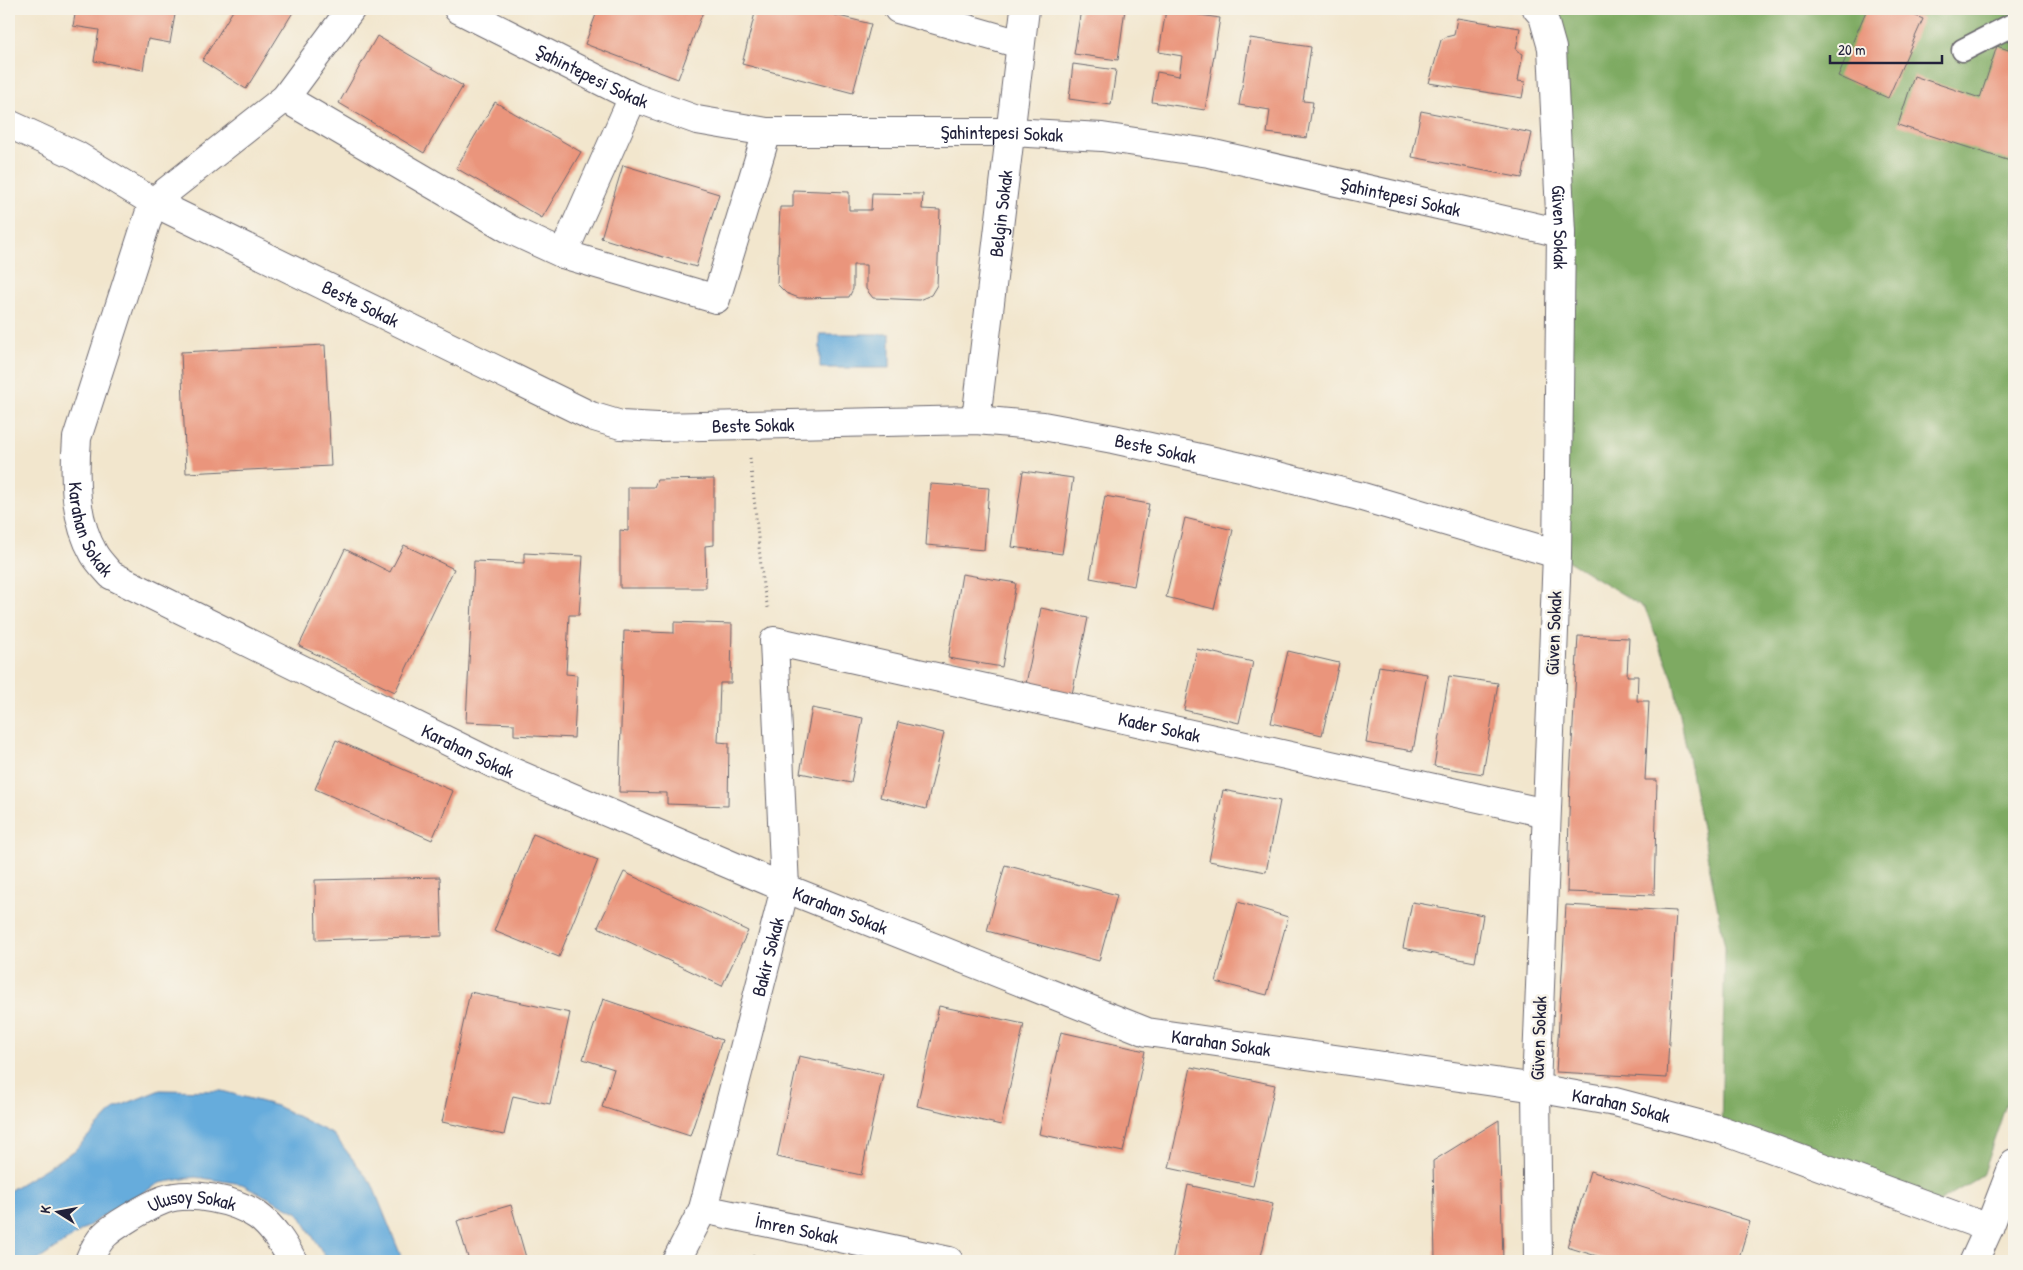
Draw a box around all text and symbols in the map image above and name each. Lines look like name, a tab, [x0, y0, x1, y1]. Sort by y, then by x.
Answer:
scale bar	[1830, 32, 1943, 64]
street label: Şahintepesi Sokak	[531, 37, 652, 114]
text: 20 m	[1838, 39, 1865, 60]
street label: Şahintepesi Sokak	[941, 119, 1064, 148]
street label: Belgin Sokak	[983, 168, 1019, 258]
street label: Şahintepesi Sokak	[1338, 170, 1464, 223]
street label: Güven Sokak	[1546, 184, 1574, 270]
street label: Beste Sokak	[318, 274, 404, 333]
street label: Beste Sokak	[712, 411, 795, 439]
street label: Beste Sokak	[1113, 427, 1199, 470]
street label: Karahan Sokak	[63, 481, 120, 582]
street label: Güven Sokak	[1539, 590, 1567, 676]
street label: Kader Sokak	[1116, 705, 1203, 749]
street label: Karahan Sokak	[417, 717, 518, 784]
street label: Karahan Sokak	[789, 879, 892, 941]
street label: Bakir Sokak	[745, 914, 790, 999]
street label: Güven Sokak	[1524, 995, 1552, 1081]
street label: Karahan Sokak	[1170, 1023, 1273, 1063]
street label: Karahan Sokak	[1570, 1082, 1673, 1129]
street label: Ulusoy Sokak	[143, 1183, 240, 1218]
north arrow	[32, 1188, 82, 1238]
text: K	[35, 1203, 55, 1215]
street label: İmren Sokak	[753, 1207, 841, 1250]

